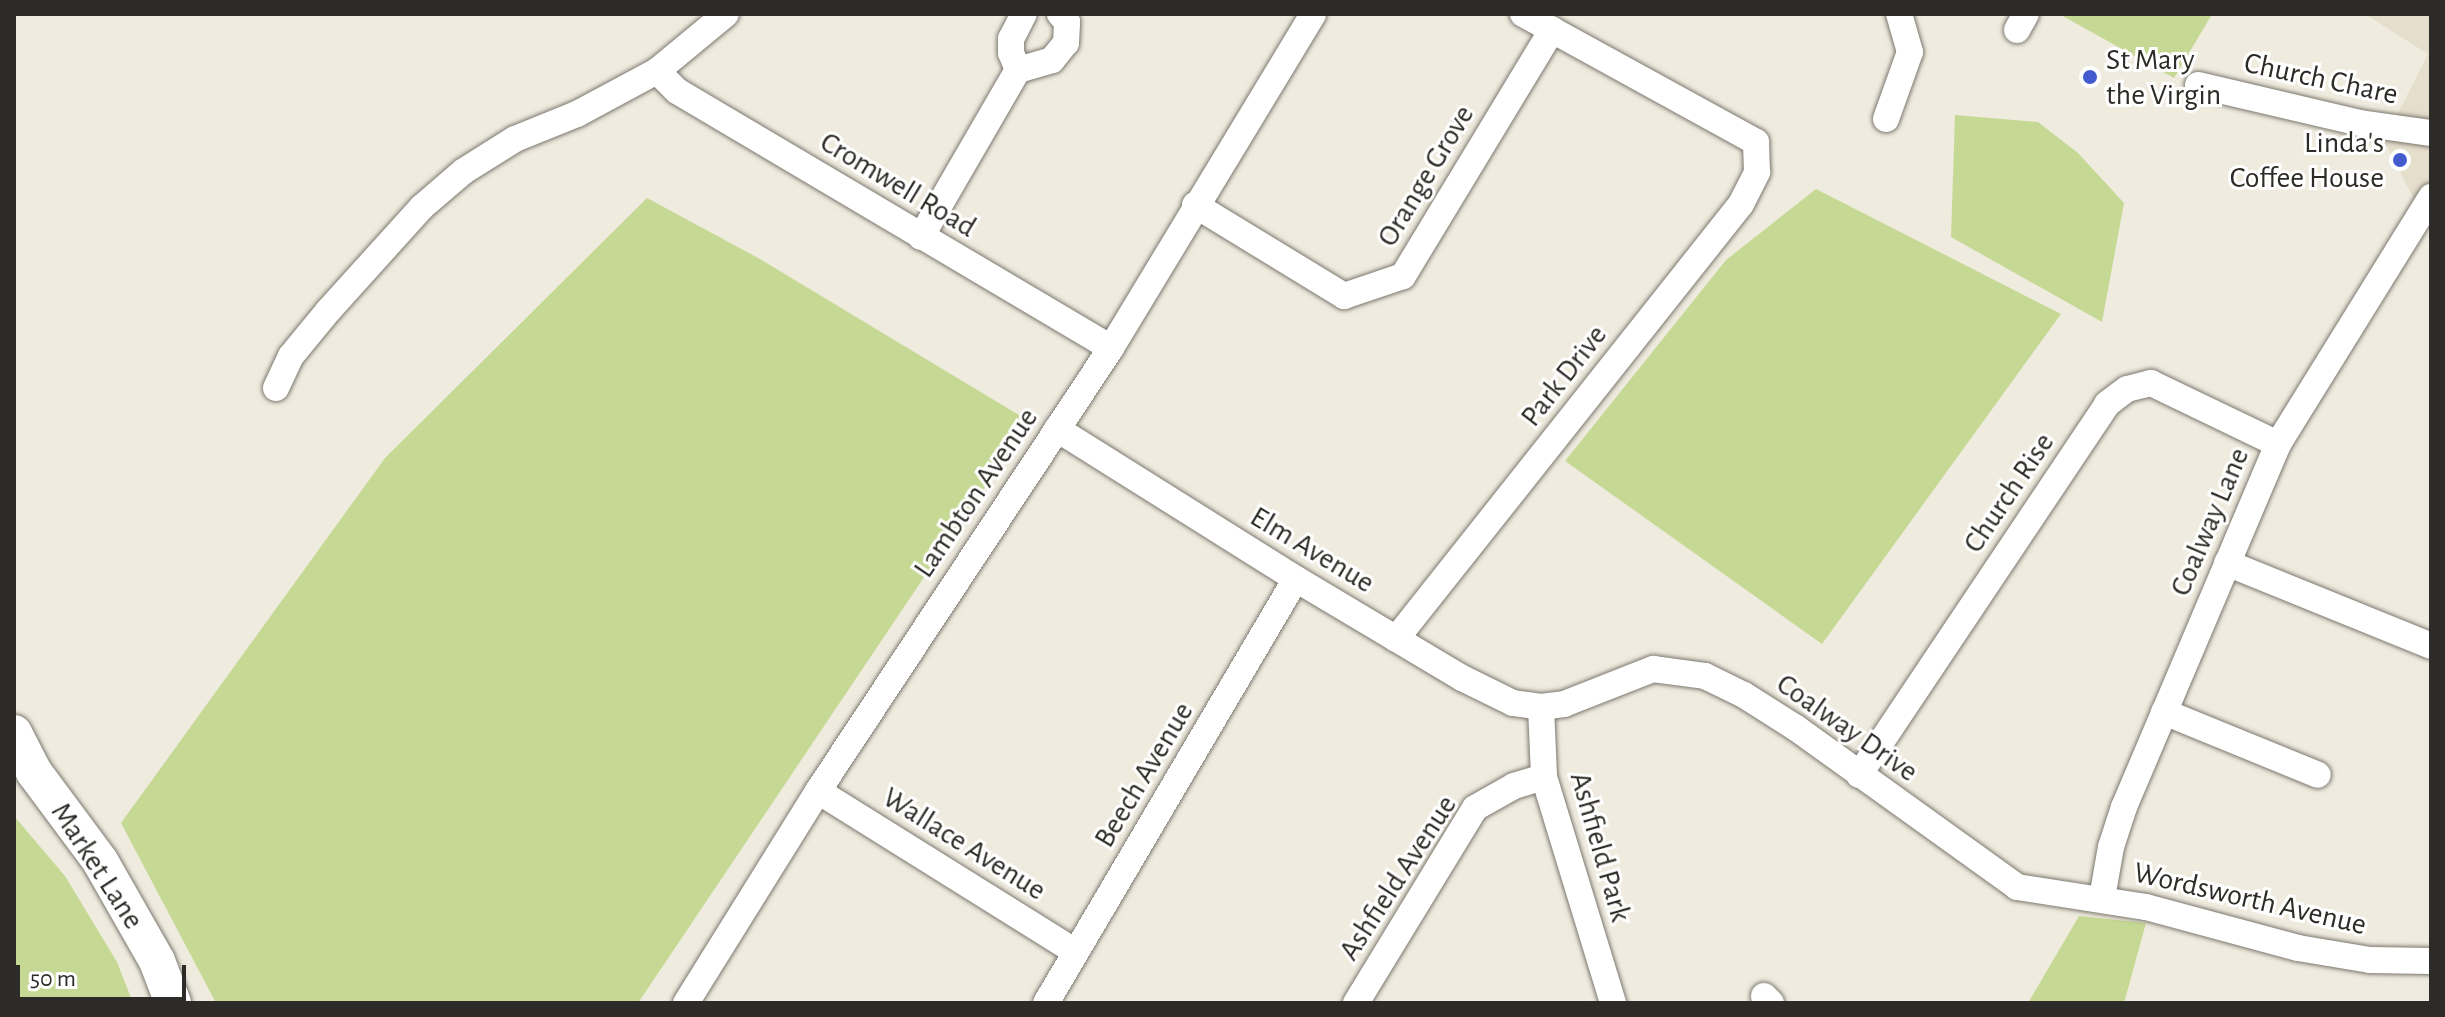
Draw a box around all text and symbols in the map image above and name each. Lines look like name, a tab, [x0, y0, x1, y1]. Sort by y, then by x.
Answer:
place label: St Mary the Virgin	[2106, 42, 2221, 112]
street label: Church Chare	[2241, 45, 2401, 113]
marker: St Mary the Virgin	[2081, 68, 2099, 86]
street label: Orange Grove	[1370, 99, 1482, 253]
street label: Cromwell Road	[813, 124, 983, 246]
place label: Linda's Coffee House	[2230, 125, 2384, 196]
marker: Linda's Coffee House	[2391, 151, 2409, 169]
street label: Park Drive	[1513, 318, 1615, 434]
street label: Lambton Avenue	[906, 401, 1046, 585]
street label: Church Rise	[1956, 426, 2062, 560]
street label: Coalway Lane	[2163, 443, 2257, 601]
street label: Elm Avenue	[1243, 499, 1381, 601]
street label: Coalway Drive	[1769, 666, 1925, 790]
street label: Beech Avenue	[1087, 696, 1201, 854]
street label: Ashfield Park	[1561, 768, 1639, 926]
street label: Wallace Avenue	[876, 780, 1052, 908]
street label: Ashfield Avenue	[1331, 789, 1465, 967]
street label: Market Lane	[43, 796, 151, 936]
street label: Wordsworth Avenue	[2130, 855, 2370, 943]
scale bar	[20, 949, 190, 999]
text: 50 m	[30, 967, 76, 991]

